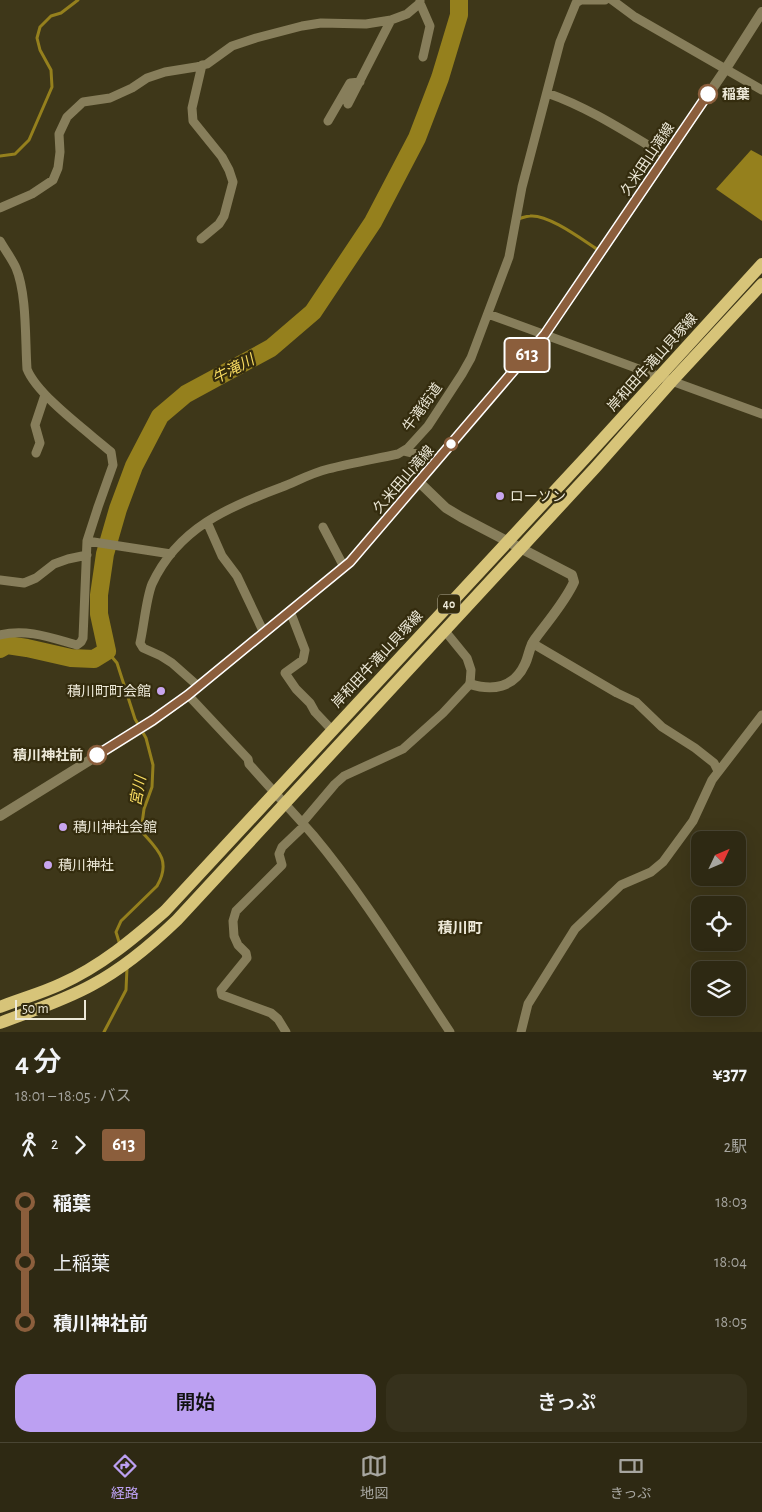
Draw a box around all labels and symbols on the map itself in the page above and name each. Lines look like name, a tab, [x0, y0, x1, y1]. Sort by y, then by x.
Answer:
marker: 稲葉	[698, 84, 718, 104]
place label: 稲葉	[722, 87, 750, 102]
street label: 久米田山滝線	[618, 120, 677, 198]
street label: 岸和田牛滝山貝塚線	[605, 310, 700, 414]
line badge: 613	[498, 339, 556, 371]
water label: 牛滝川	[209, 350, 258, 387]
street label: 牛滝街道	[400, 380, 445, 434]
unlabelled marker	[444, 437, 458, 451]
street label: 久米田山滝線	[370, 443, 437, 516]
marker: ローソン	[494, 490, 506, 502]
place label: ローソン	[510, 490, 566, 504]
road number: 40	[438, 594, 460, 614]
street label: 岸和田牛滝山貝塚線	[329, 608, 426, 711]
place label: 積川町町会館	[67, 684, 151, 699]
marker: 積川町町会館	[155, 685, 167, 697]
marker: 積川神社前	[87, 745, 107, 765]
place label: 積川神社前	[13, 747, 83, 763]
water label: 宮川	[128, 773, 149, 807]
place label: 積川神社会館	[73, 820, 157, 835]
marker: 積川神社会館	[57, 821, 69, 833]
north arrow	[691, 831, 746, 886]
place label: 積川神社	[58, 858, 114, 873]
marker: 積川神社	[42, 859, 54, 871]
district label: 積川町	[437, 920, 483, 936]
scale bar	[15, 997, 86, 1020]

